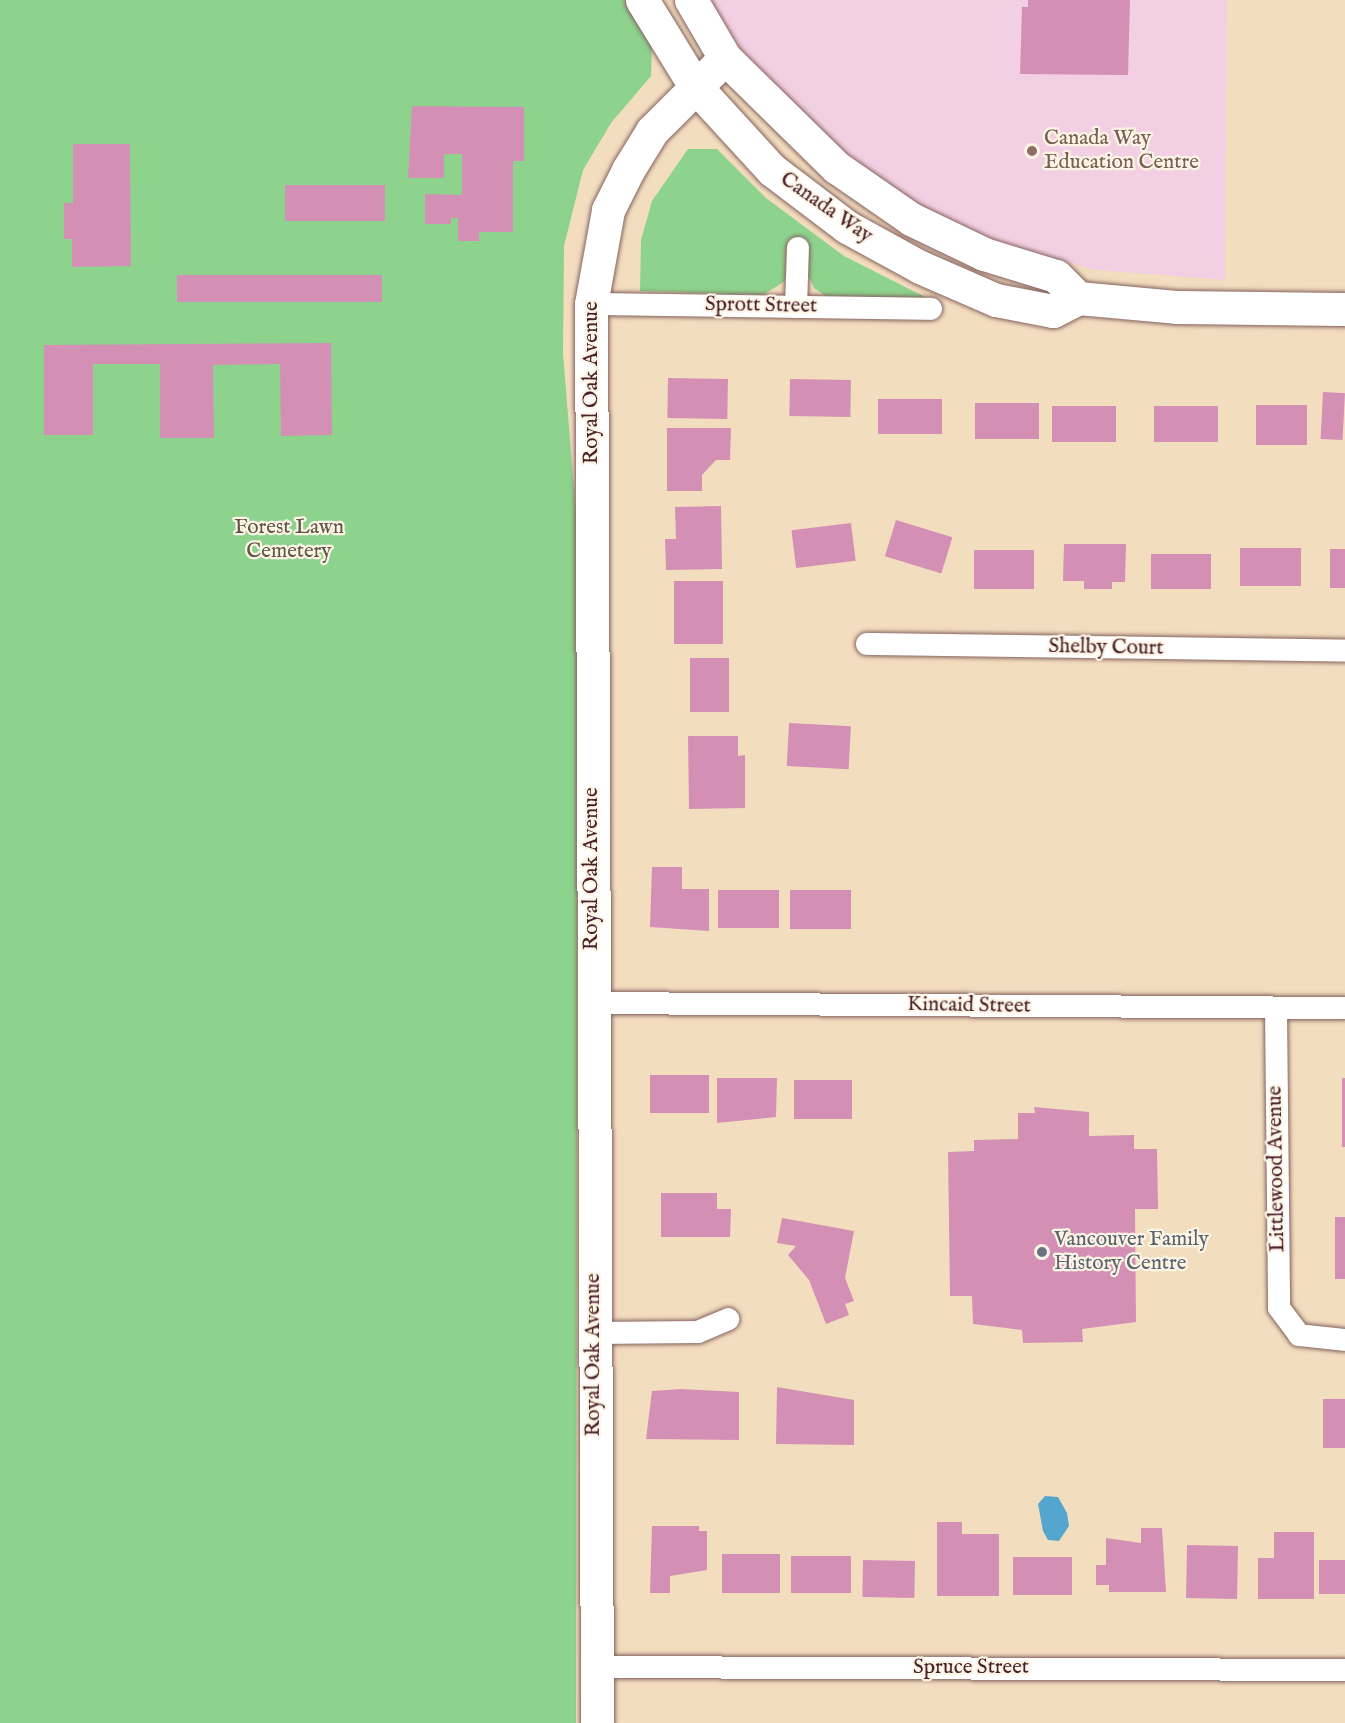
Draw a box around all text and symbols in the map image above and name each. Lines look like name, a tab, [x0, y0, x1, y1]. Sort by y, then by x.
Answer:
place label: Canada Way Education Centre	[1044, 126, 1199, 176]
marker: Canada Way Education Centre	[1025, 144, 1039, 158]
street label: Canada Way	[775, 167, 877, 249]
street label: Sprott Street	[705, 292, 817, 320]
street label: Royal Oak Avenue	[579, 301, 605, 465]
park label: Forest Lawn Cemetery	[234, 515, 344, 565]
street label: Shelby Court	[1048, 634, 1164, 662]
street label: Royal Oak Avenue	[579, 787, 605, 951]
street label: Kincaid Street	[907, 992, 1031, 1020]
street label: Littlewood Avenue	[1263, 1086, 1291, 1252]
place label: Vancouver Family History Centre	[1054, 1227, 1209, 1277]
marker: Vancouver Family History Centre	[1035, 1245, 1049, 1259]
street label: Royal Oak Avenue	[581, 1273, 607, 1437]
street label: Spruce Street	[913, 1655, 1029, 1681]

